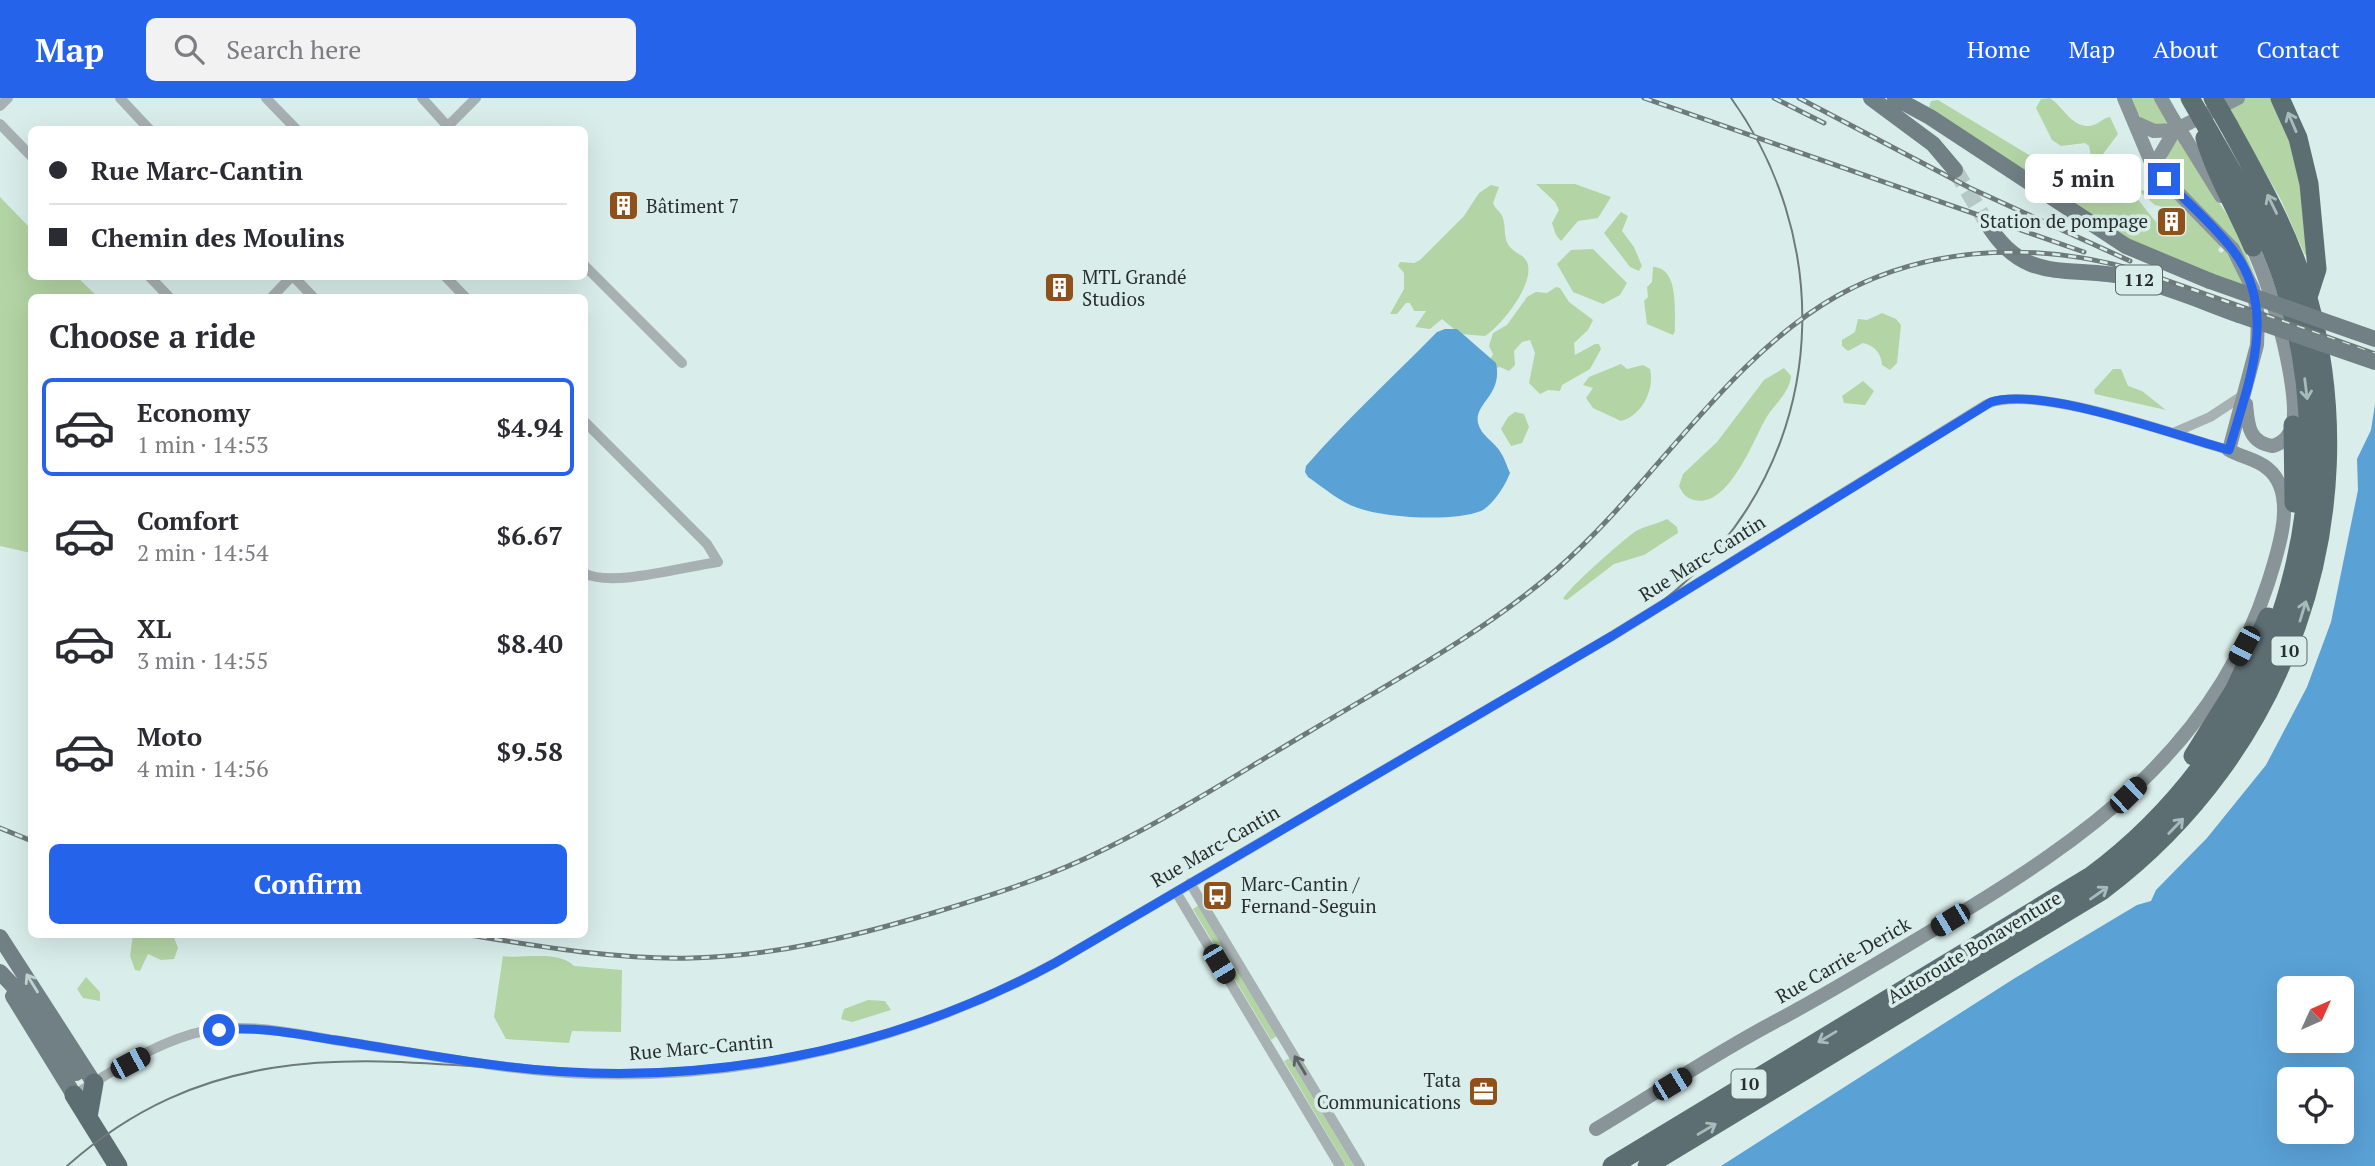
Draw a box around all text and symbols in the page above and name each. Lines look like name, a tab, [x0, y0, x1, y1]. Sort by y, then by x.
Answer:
search box	[146, 18, 636, 81]
text: Map	[35, 28, 104, 71]
icon: search	[170, 30, 208, 68]
text: Search here	[226, 32, 361, 66]
text: Home	[1967, 33, 2031, 65]
text: Map	[2069, 33, 2115, 65]
text: About	[2153, 33, 2219, 65]
text: Contact	[2257, 33, 2340, 65]
one-way arrow	[2284, 111, 2297, 133]
text: Rue Marc-Cantin	[91, 153, 303, 187]
callout: 5 min	[2024, 154, 2140, 204]
text: 5 min	[2052, 163, 2114, 194]
route end	[2148, 163, 2180, 195]
building icon: Bâtiment 7	[606, 189, 640, 223]
place label: Bâtiment 7	[646, 193, 739, 218]
one-way arrow	[2264, 194, 2278, 215]
building icon: Station de pompage	[2154, 204, 2188, 238]
place label: Station de pompage	[1980, 208, 2148, 233]
text: Chemin des Moulins	[91, 220, 345, 254]
place label: MTL Grandé Studios	[1082, 264, 1187, 311]
road number: 112	[2116, 266, 2162, 294]
building icon: MTL Grandé Studios	[1042, 271, 1076, 305]
text: Choose a ride	[49, 315, 256, 357]
one-way arrow	[2300, 377, 2313, 400]
text: Economy	[137, 395, 250, 429]
icon: car	[53, 396, 116, 459]
text: $4.94	[497, 410, 563, 444]
text: 1 min · 14:53	[137, 429, 269, 460]
text: Comfort	[137, 503, 239, 537]
icon: car	[53, 504, 116, 567]
street label: Rue Marc-Cantin	[1634, 509, 1770, 606]
text: $6.67	[497, 518, 563, 552]
text: 2 min · 14:54	[137, 537, 269, 568]
one-way arrow	[2298, 601, 2310, 623]
text: XL	[137, 611, 171, 645]
icon: car	[53, 612, 116, 675]
car	[2225, 623, 2264, 669]
text: $8.40	[497, 626, 563, 660]
road number: 10	[2272, 636, 2306, 666]
text: 3 min · 14:55	[137, 645, 269, 676]
text: Moto	[137, 719, 202, 753]
icon: car	[53, 720, 116, 783]
text: $9.58	[497, 734, 563, 768]
text: 4 min · 14:56	[137, 753, 269, 784]
car	[2106, 773, 2151, 817]
street label: Rue Marc-Cantin	[1146, 799, 1283, 892]
one-way arrow	[2167, 818, 2184, 835]
button: Confirm	[49, 844, 567, 924]
place label: Marc-Cantin / Fernand-Seguin	[1241, 871, 1377, 918]
bus stop icon: Marc-Cantin / Fernand-Seguin	[1201, 878, 1235, 912]
street label: Autoroute Bonaventure	[1882, 885, 2066, 1009]
one-way arrow	[2089, 886, 2108, 900]
car	[1927, 900, 1974, 940]
street label: Rue Carrie-Derick	[1771, 911, 1915, 1008]
car	[1200, 941, 1239, 987]
one-way arrow	[25, 974, 40, 993]
north arrow	[2277, 976, 2354, 1054]
map controls	[2277, 976, 2354, 1144]
route start	[203, 1014, 235, 1046]
street label: Rue Marc-Cantin	[628, 1028, 774, 1065]
one-way arrow	[1817, 1030, 1837, 1044]
car	[107, 1044, 154, 1082]
one-way arrow	[1293, 1056, 1307, 1076]
car	[1649, 1064, 1696, 1104]
place label: Tata Communications	[1317, 1067, 1461, 1114]
button: locate	[2277, 1067, 2354, 1144]
road number: 10	[1732, 1070, 1766, 1099]
office icon: Tata Communications	[1467, 1074, 1501, 1108]
one-way arrow	[1697, 1122, 1717, 1136]

